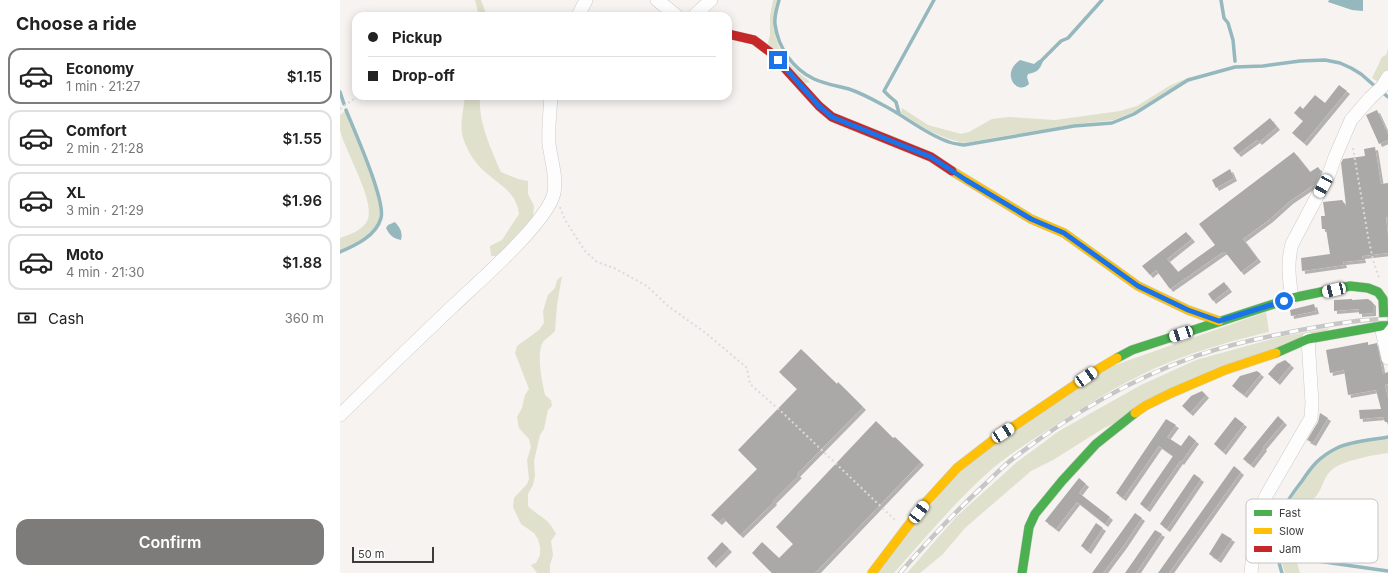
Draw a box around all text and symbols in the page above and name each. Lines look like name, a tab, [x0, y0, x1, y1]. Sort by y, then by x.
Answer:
text: Choose a ride	[16, 13, 137, 34]
text: Pickup	[392, 28, 442, 47]
route end	[769, 51, 787, 69]
icon: car	[18, 58, 54, 94]
text: Economy	[66, 59, 134, 78]
text: Drop-off	[392, 66, 455, 85]
text: $1.15	[287, 67, 322, 86]
text: 1 min · 21:27	[66, 78, 140, 94]
icon: car	[18, 120, 54, 156]
text: Comfort	[66, 121, 127, 140]
text: $1.55	[282, 129, 322, 148]
text: 2 min · 21:28	[66, 140, 144, 156]
car	[1312, 173, 1334, 199]
icon: car	[18, 182, 54, 218]
text: XL	[66, 183, 86, 202]
text: $1.96	[282, 191, 322, 210]
text: 3 min · 21:29	[66, 202, 144, 218]
icon: car	[18, 244, 54, 280]
text: Moto	[66, 245, 104, 264]
text: $1.88	[282, 253, 322, 272]
text: 4 min · 21:30	[66, 264, 145, 280]
car	[1321, 281, 1347, 299]
route start	[1275, 292, 1293, 310]
icon: cash	[16, 307, 38, 329]
text: Cash	[48, 309, 84, 328]
text: 360 m	[285, 310, 324, 326]
car	[1168, 325, 1194, 343]
car	[1073, 365, 1099, 389]
car	[990, 421, 1016, 445]
car	[907, 499, 931, 525]
legend	[1246, 499, 1378, 563]
text: Fast	[1279, 506, 1301, 520]
button: Confirm	[16, 519, 324, 565]
text: Slow	[1279, 524, 1304, 538]
text: Jam	[1279, 542, 1301, 556]
scale bar	[352, 545, 434, 564]
text: 50 m	[358, 547, 384, 561]

